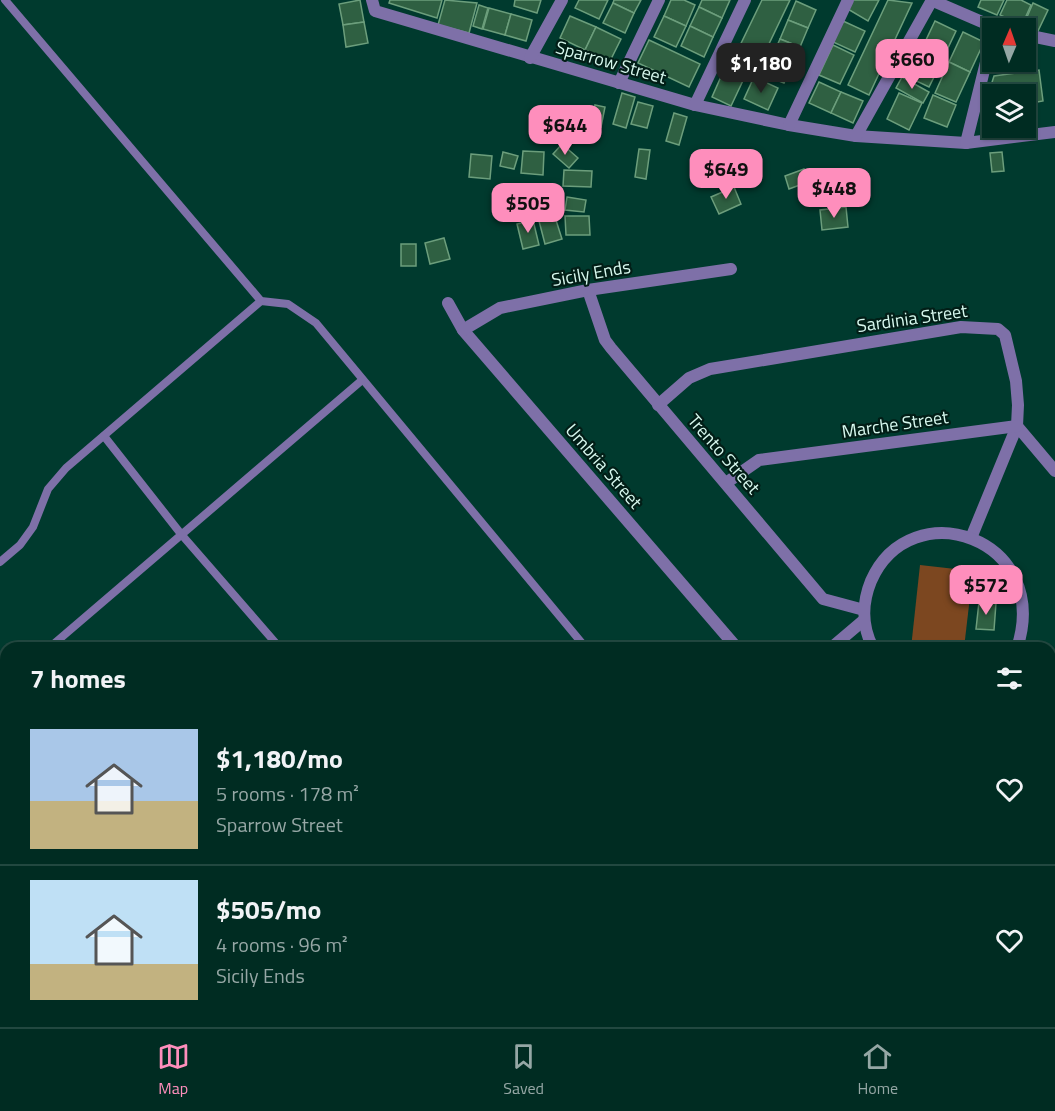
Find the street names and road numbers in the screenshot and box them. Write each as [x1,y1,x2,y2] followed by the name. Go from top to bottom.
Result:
[552,33,670,91] street label: Sparrow Street
[549,253,633,293] street label: Sicily Ends
[855,297,970,339] street label: Sardinia Street
[840,403,951,445] street label: Marche Street
[681,408,767,501] street label: Trento Street
[559,417,649,515] street label: Umbria Street

